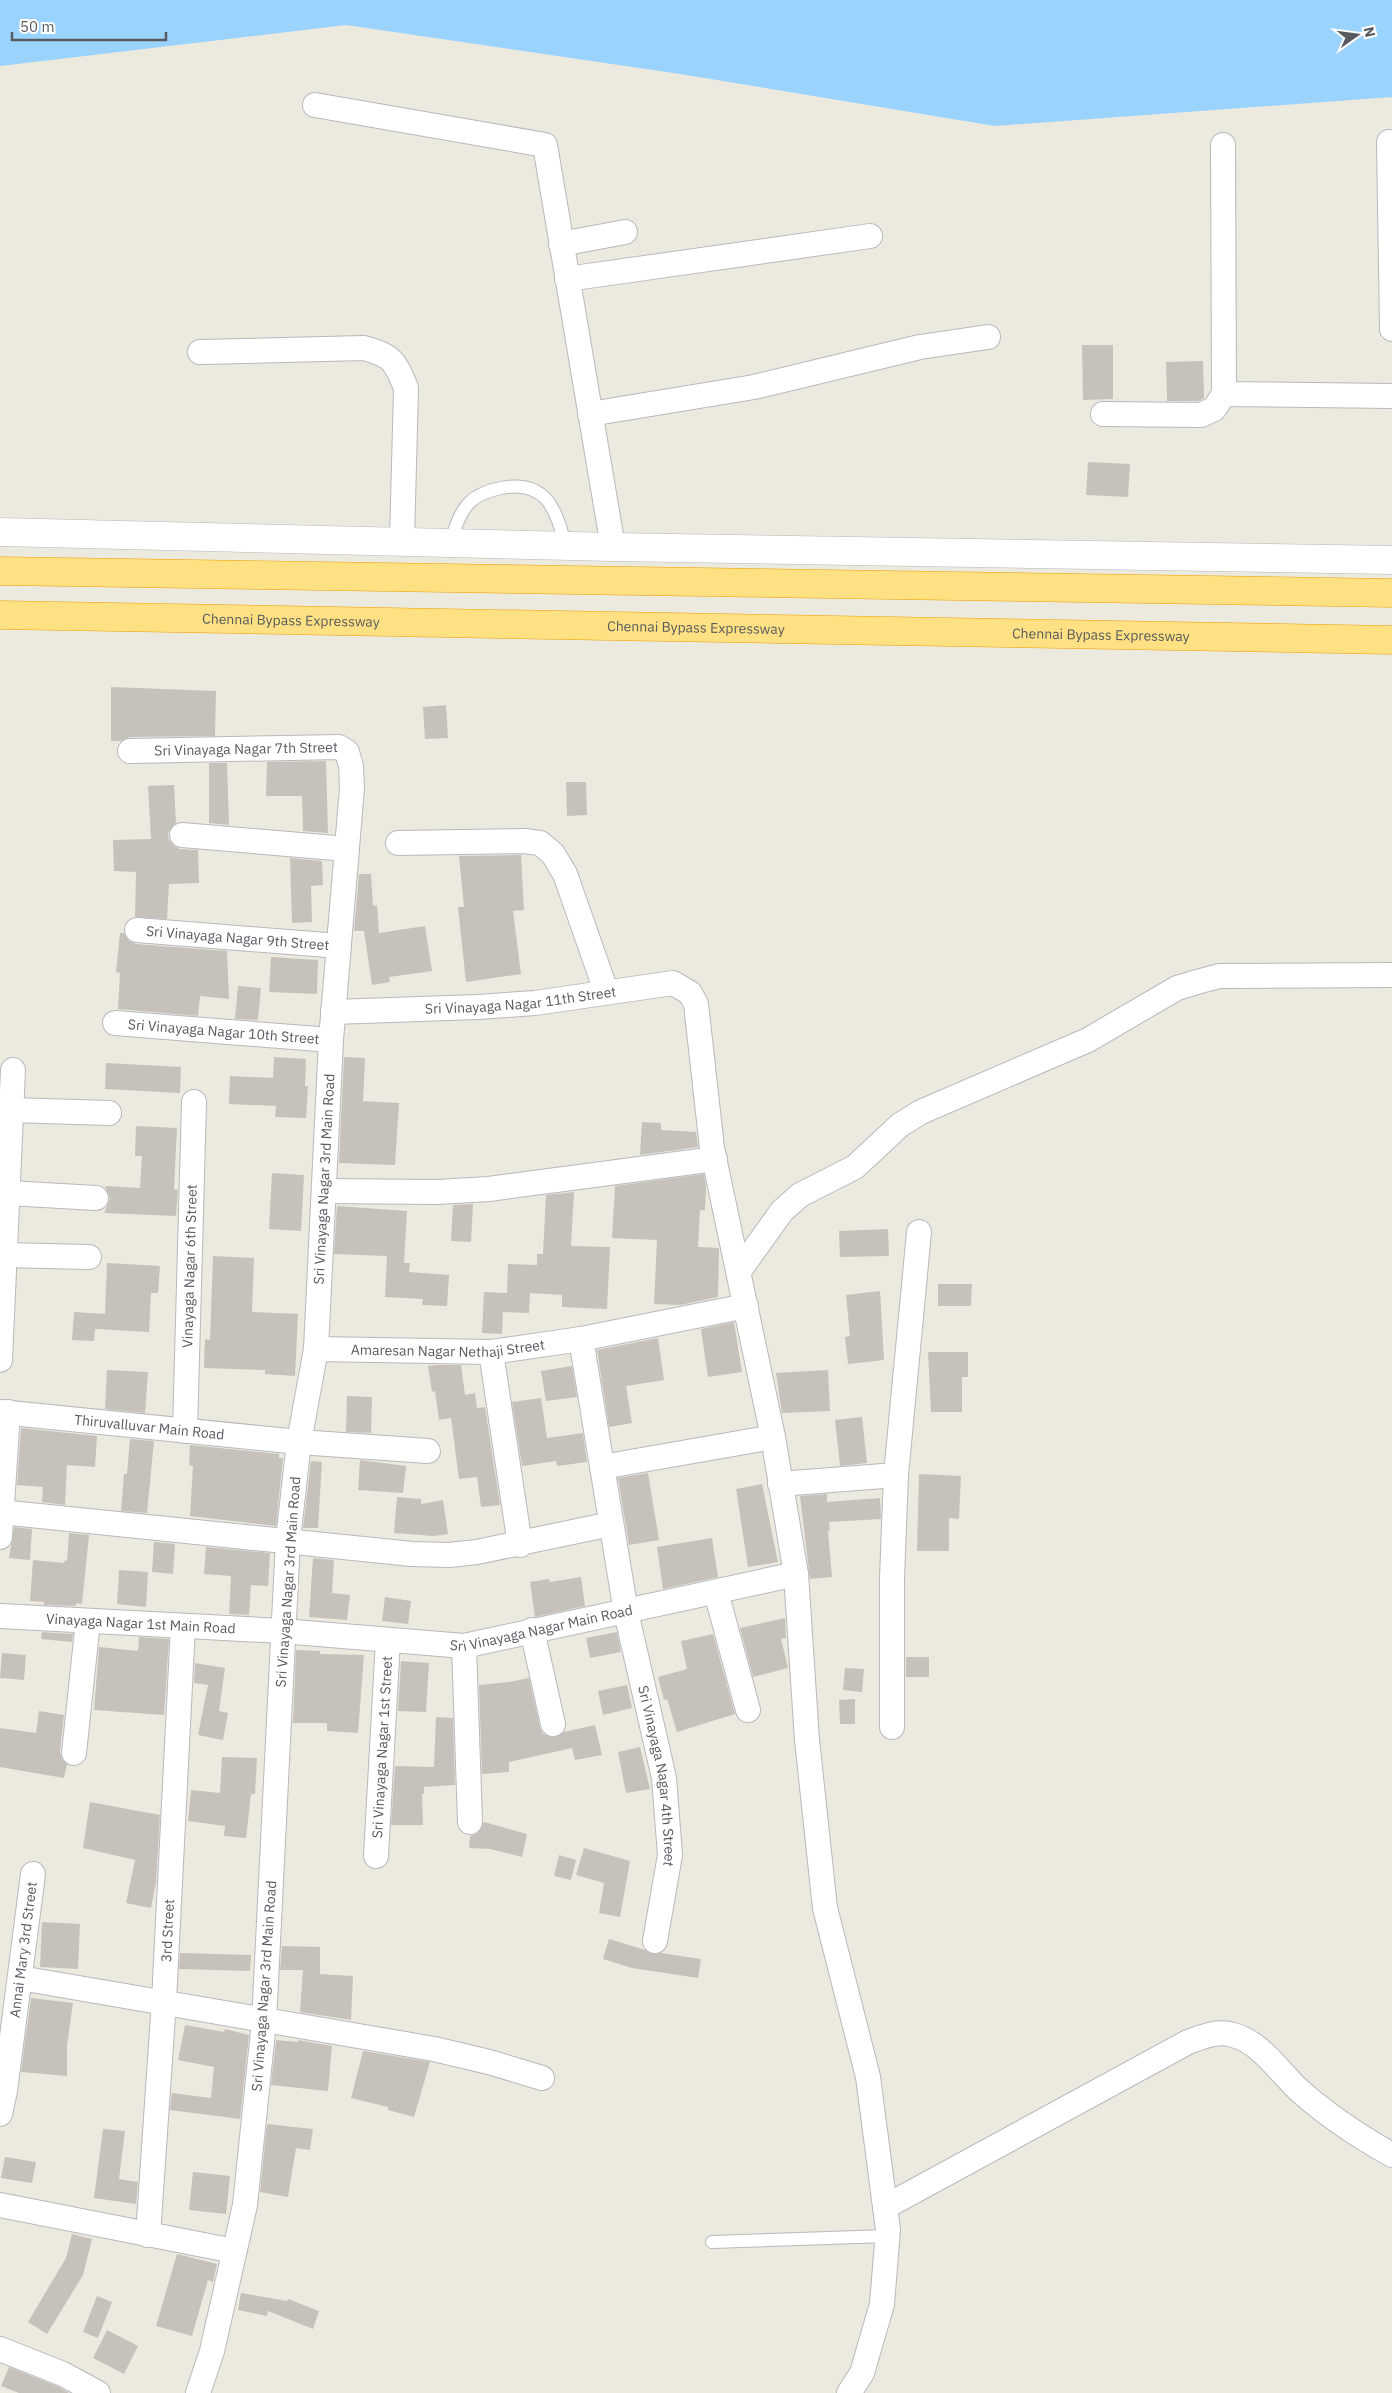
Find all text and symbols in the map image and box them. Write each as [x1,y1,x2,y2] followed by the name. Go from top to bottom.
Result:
[12,10,166,42] scale bar
[1332,10,1382,60] north arrow
[20,17,55,36] text: 50 m
[1360,25,1380,39] text: N
[202,610,380,631] street label: Chennai Bypass Expressway
[607,617,785,638] street label: Chennai Bypass Expressway
[1012,624,1190,645] street label: Chennai Bypass Expressway
[154,738,338,760] street label: Sri Vinayaga Nagar 7th Street
[145,922,330,954] street label: Sri Vinayaga Nagar 9th Street
[425,982,617,1018] street label: Sri Vinayaga Nagar 11th Street
[127,1015,320,1048] street label: Sri Vinayaga Nagar 10th Street
[309,1073,339,1285] street label: Sri Vinayaga Nagar 3rd Main Road
[178,1184,201,1348] street label: Vinayaga Nagar 6th Street
[351,1335,546,1361] street label: Amaresan Nagar Nethaji Street
[73,1410,225,1443] street label: Thiruvalluvar Main Road
[272,1476,304,1688] street label: Sri Vinayaga Nagar 3rd Main Road
[449,1601,634,1655] street label: Sri Vinayaga Nagar Main Road
[46,1609,236,1638] street label: Vinayaga Nagar 1st Main Road
[368,1656,396,1839] street label: Sri Vinayaga Nagar 1st Street
[634,1684,679,1868] street label: Sri Vinayaga Nagar 4th Street
[248,1880,280,2092] street label: Sri Vinayaga Nagar 3rd Main Road
[6,1881,41,2019] street label: Annai Mary 3rd Street
[157,1898,178,1963] street label: 3rd Street

